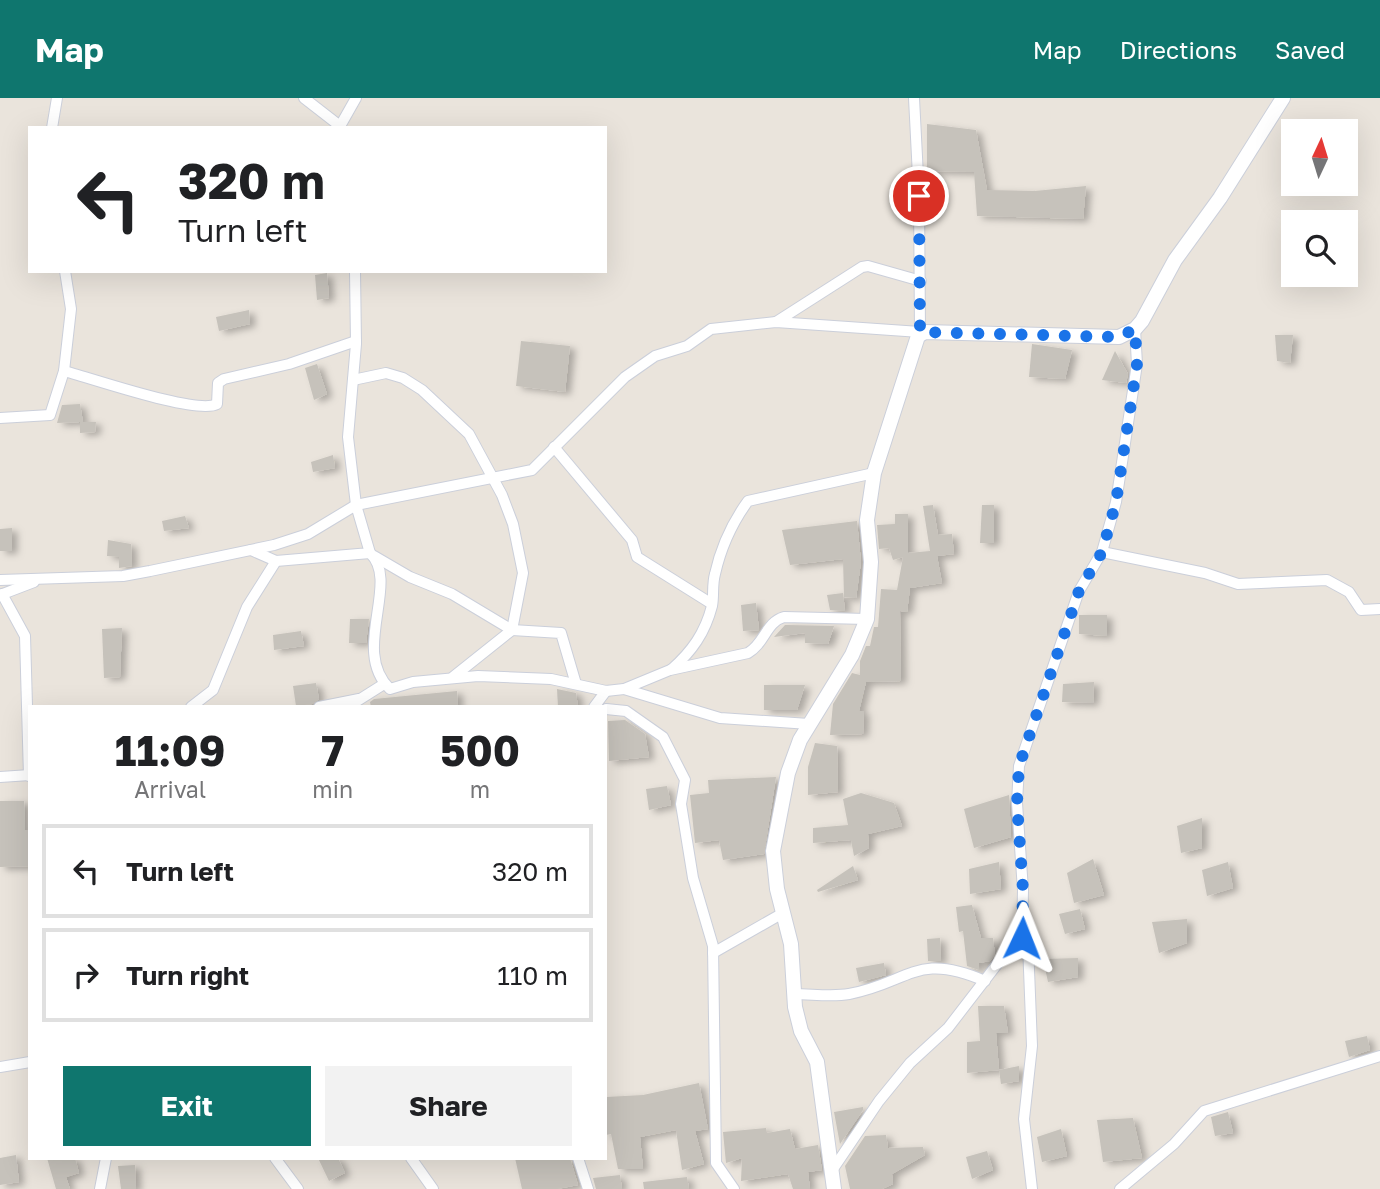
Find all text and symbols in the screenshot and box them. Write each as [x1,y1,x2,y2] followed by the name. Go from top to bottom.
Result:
[35,30,104,69] text: Map
[1033,35,1082,64] text: Map
[1120,35,1237,64] text: Directions
[1275,35,1345,64] text: Saved
[1281,119,1358,196] north arrow
[1281,119,1358,287] map controls
[178,151,325,210] text: 320 m
[63,154,154,245] icon: left
[889,166,949,226] pin
[900,177,938,215] icon: arrive
[1281,210,1358,287] button: search
[178,211,307,249] text: Turn left
[115,725,226,775] text: 11:09
[321,725,344,775] text: 7
[440,725,520,775] text: 500
[134,775,206,803] text: Arrival
[312,775,353,803] text: min
[470,775,490,803] text: m
[67,852,105,890] icon: left
[126,856,234,887] text: Turn left
[492,856,568,887] text: 320 m
[985,901,1059,975] position arrow
[67,956,105,994] icon: right
[126,960,249,991] text: Turn right
[497,960,568,991] text: 110 m
[63,1066,311,1146] button: Exit
[325,1066,572,1146] button: Share

